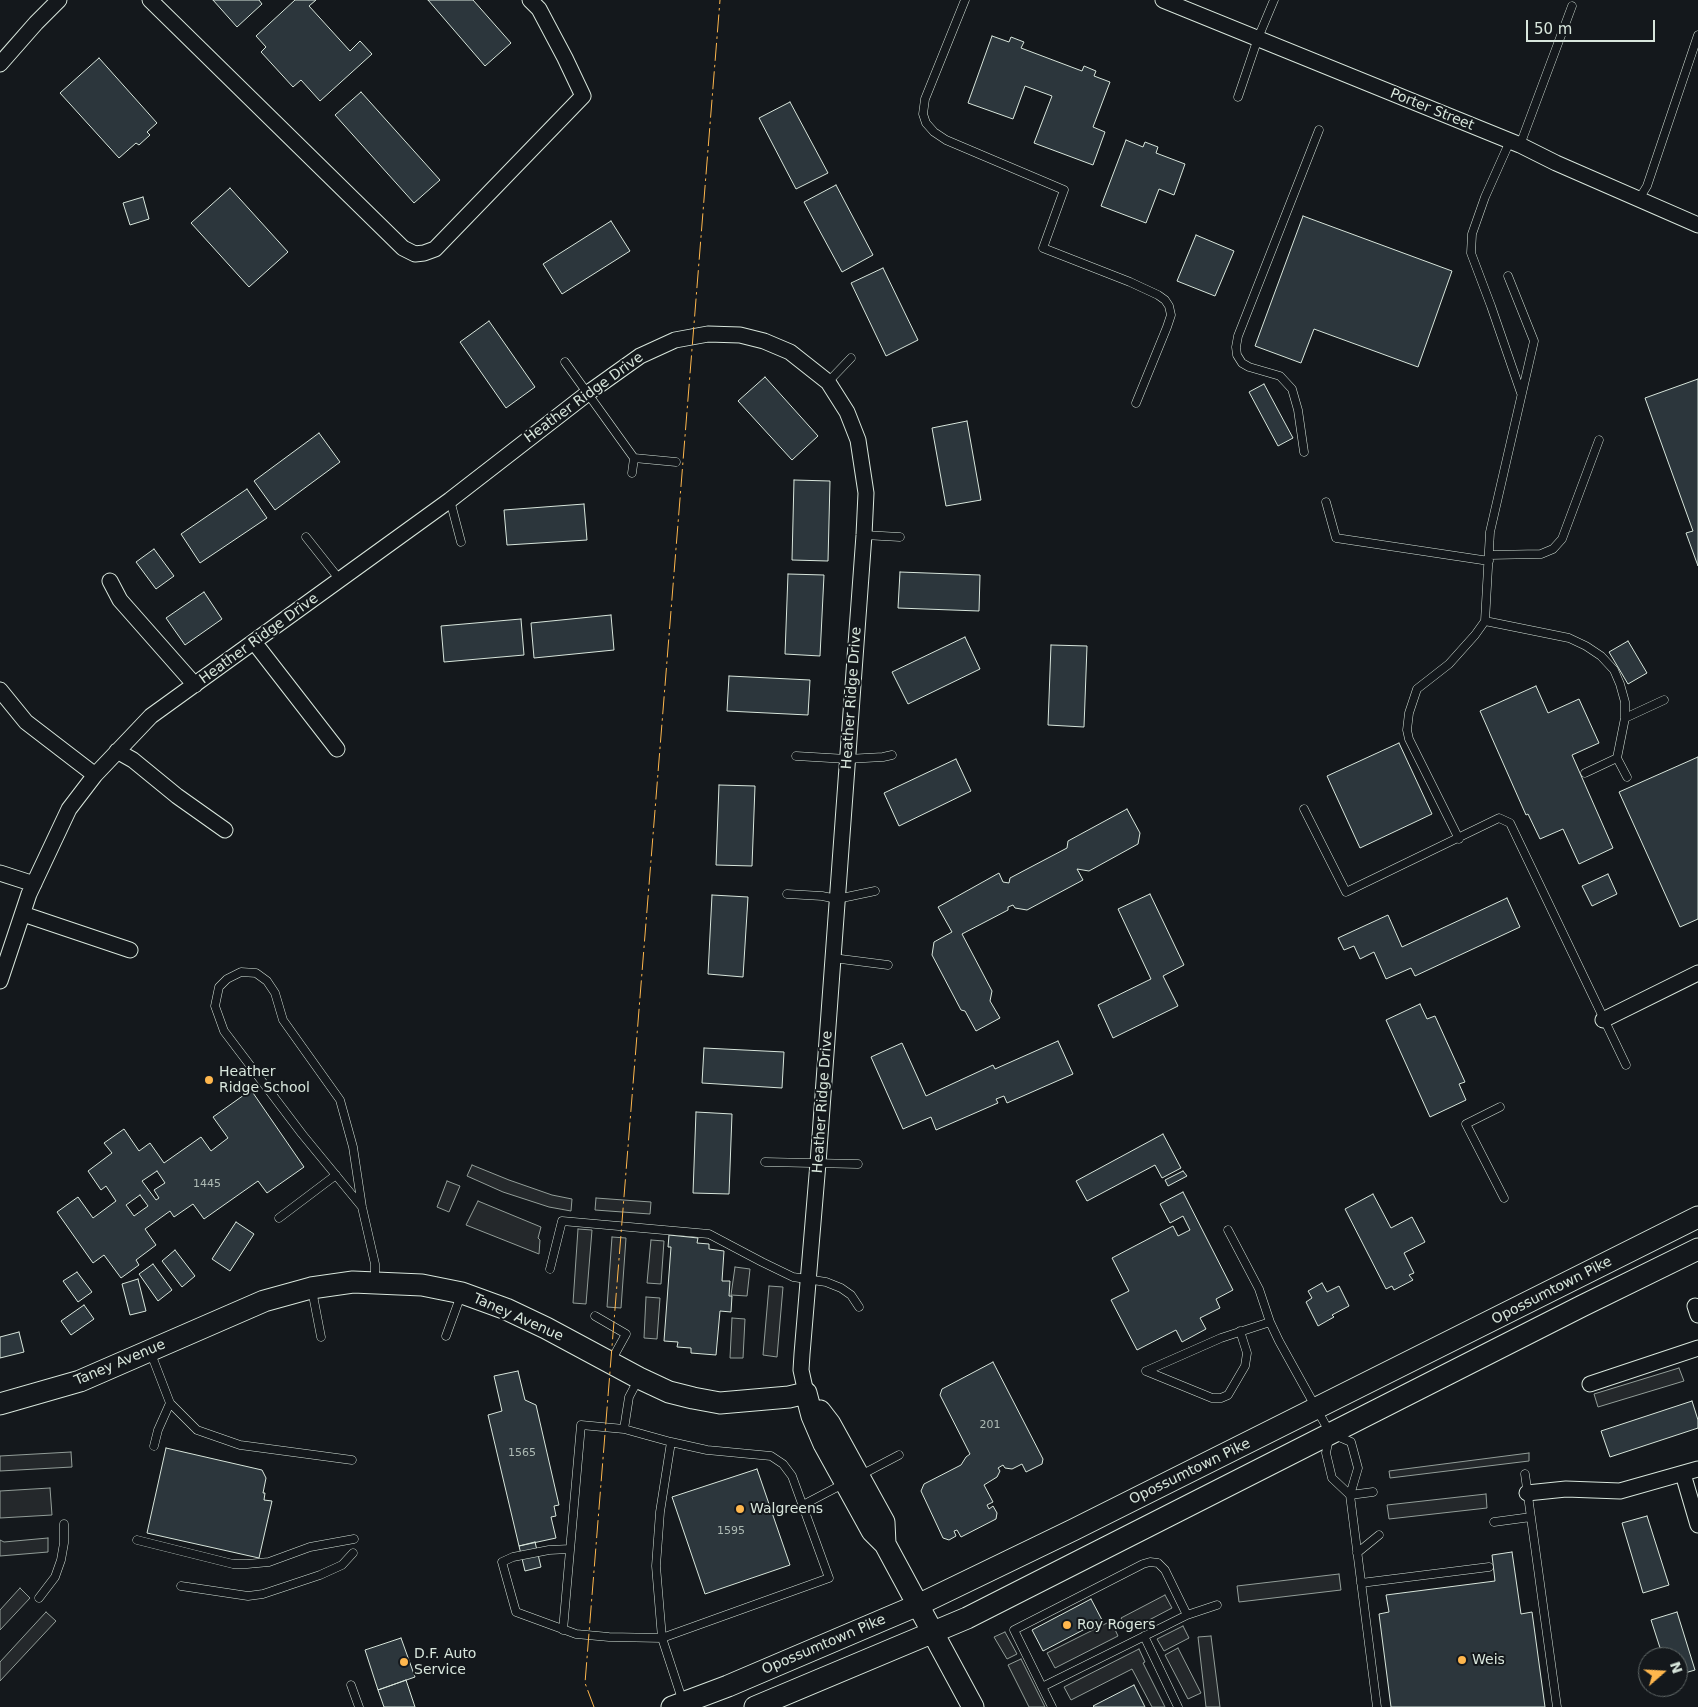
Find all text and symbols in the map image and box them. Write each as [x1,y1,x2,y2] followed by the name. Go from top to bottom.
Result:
[1528,10,1657,42] scale bar
[1534,20,1572,38] text: 50 m
[1388,86,1476,134] street label: Porter Street
[521,349,647,447] street label: Heather Ridge Drive
[196,590,322,688] street label: Heather Ridge Drive
[839,626,865,770] street label: Heather Ridge Drive
[810,1030,836,1174] street label: Heather Ridge Drive
[219,1064,310,1096] place label: Heather Ridge School
[203,1074,215,1086] marker: Heather Ridge School
[193,1177,221,1191] house number: 1445
[1489,1253,1615,1329] street label: Opossumtown Pike
[470,1291,566,1345] street label: Taney Avenue
[72,1336,168,1390] street label: Taney Avenue
[980,1418,1000,1432] house number: 201
[1127,1435,1253,1509] street label: Opossumtown Pike
[508,1446,536,1460] house number: 1565
[750,1501,823,1517] place label: Walgreens
[734,1503,746,1515] marker: Walgreens
[717,1524,745,1538] house number: 1595
[760,1611,888,1679] street label: Opossumtown Pike
[1077,1617,1156,1633] place label: Roy Rogers
[1061,1619,1073,1631] marker: Roy Rogers
[414,1646,476,1678] place label: D.F. Auto Service
[1638,1647,1688,1697] north arrow
[1472,1652,1505,1668] place label: Weis
[1456,1654,1468,1666] marker: Weis
[398,1656,410,1668] marker: D.F. Auto Service
[1667,1659,1686,1676] text: N

